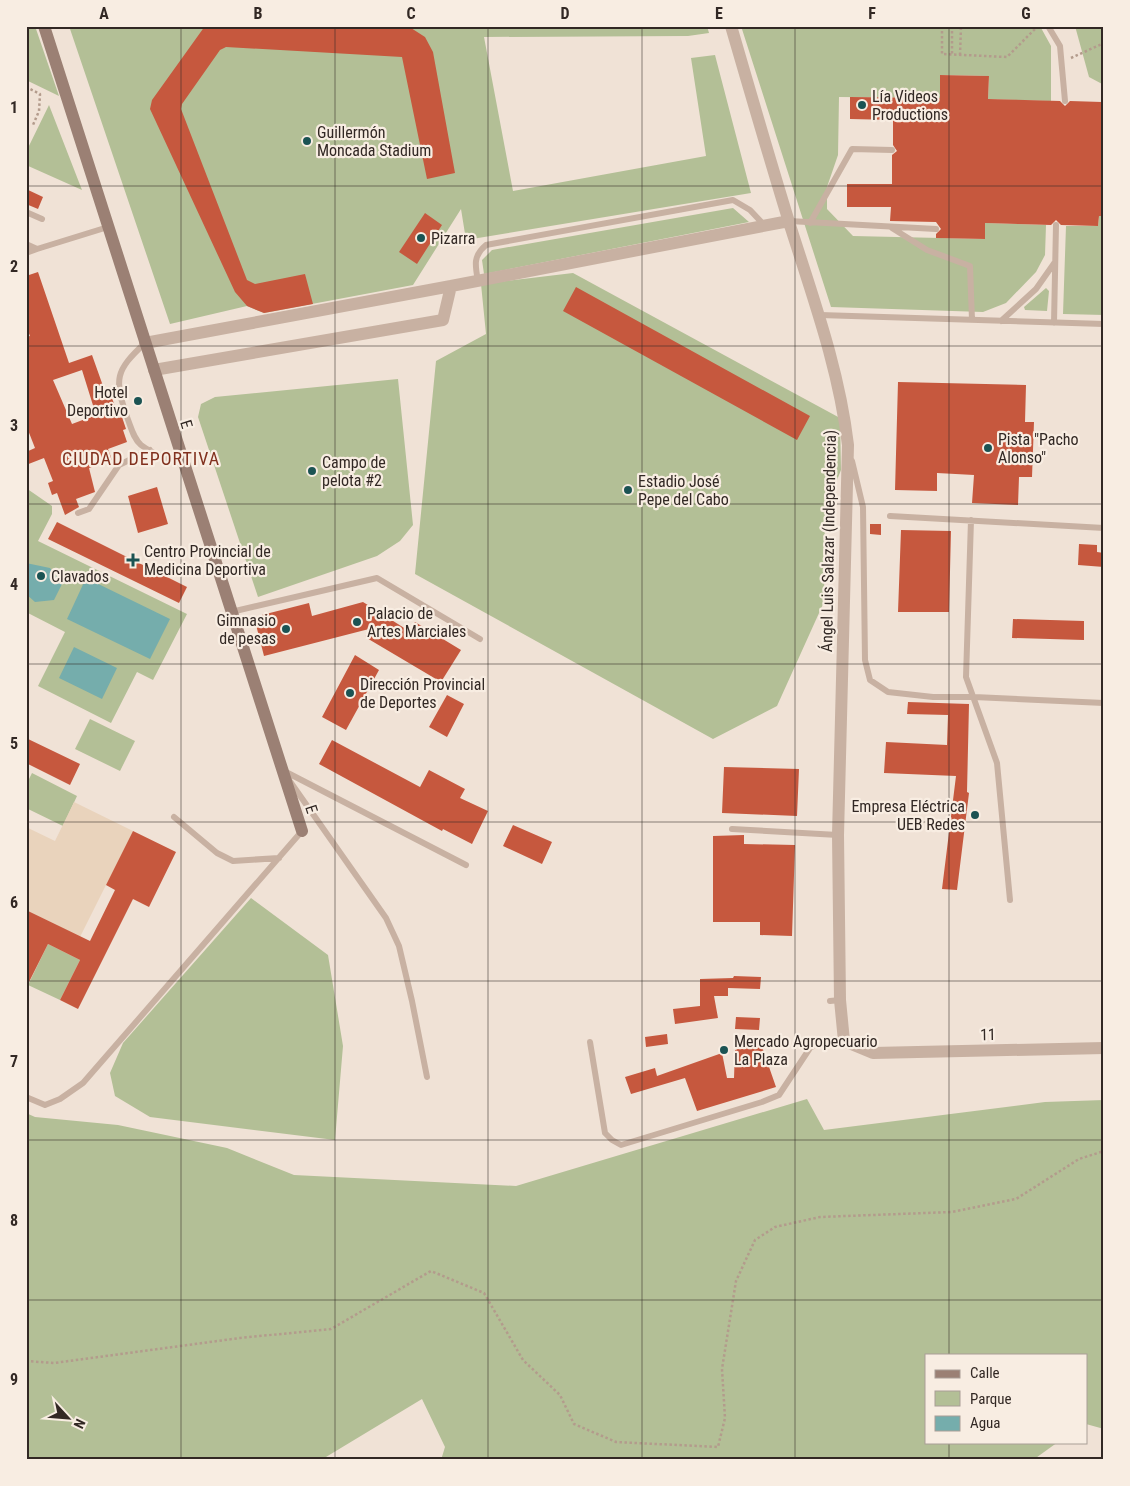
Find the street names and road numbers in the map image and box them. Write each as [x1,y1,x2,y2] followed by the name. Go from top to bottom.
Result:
[176,418,197,431] street label: E
[817,430,840,652] street label: Ángel Luis Salazar (Independencia)
[301,802,322,816] street label: E
[980,1025,996,1044] street label: 11

